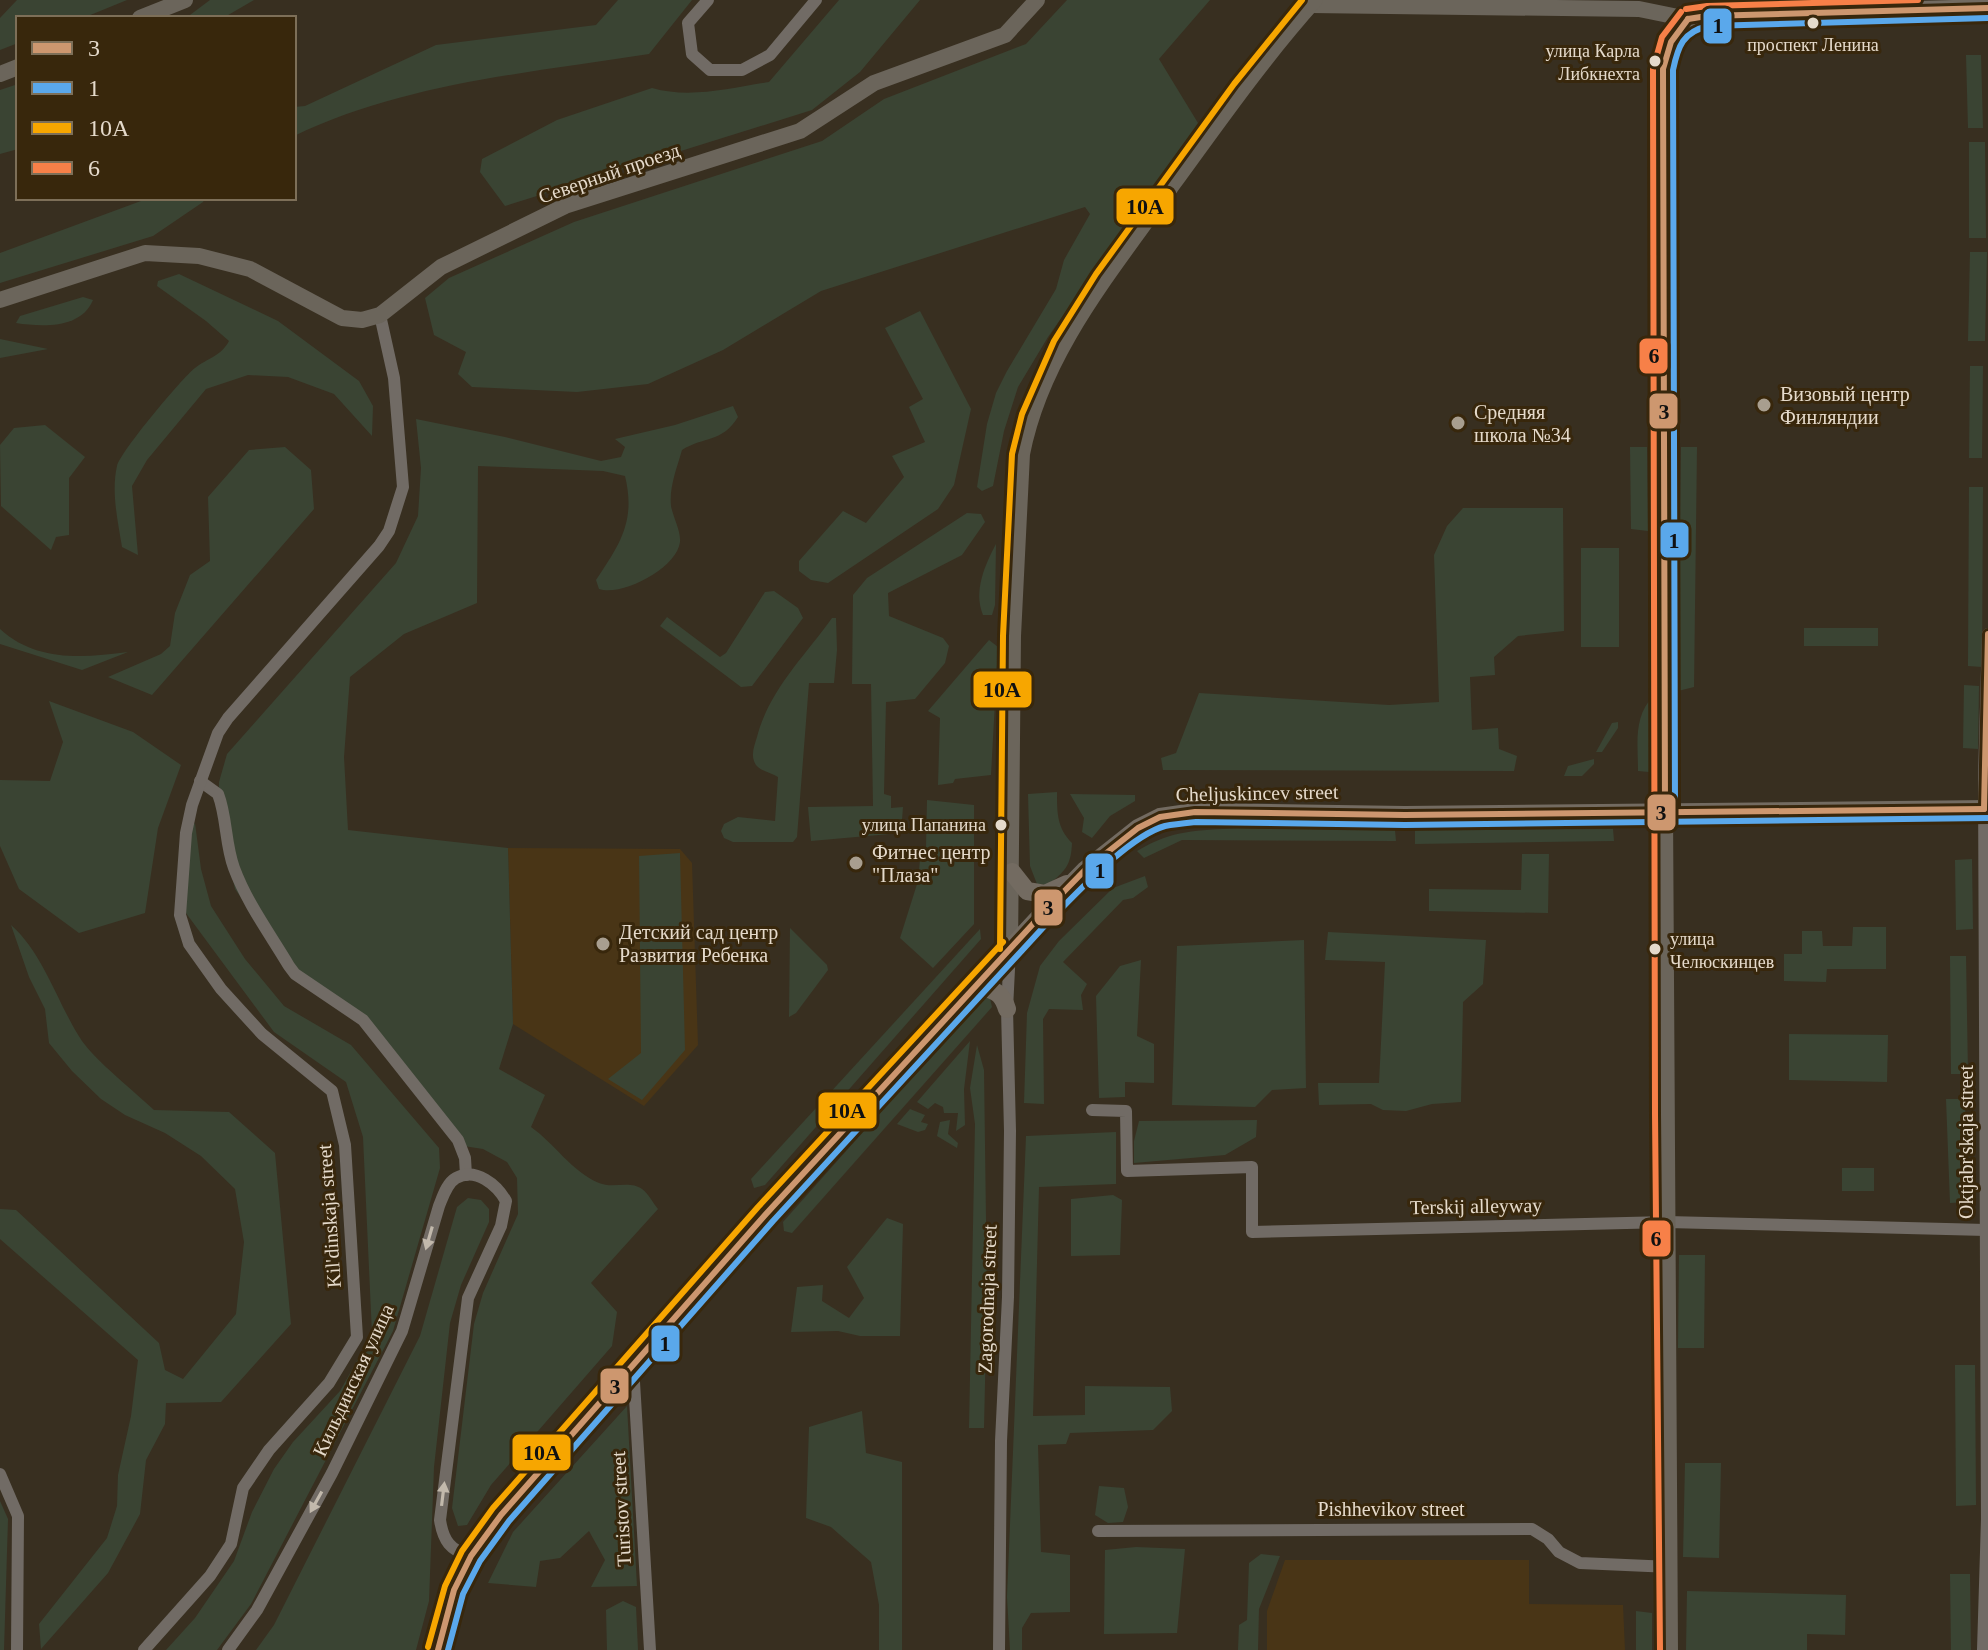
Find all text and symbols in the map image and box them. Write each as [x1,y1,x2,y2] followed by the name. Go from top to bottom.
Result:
[1702,7,1733,45] line badge: 1
[1713,13,1724,38] text: 1
[1805,15,1821,31] marker: проспект Ленина
[16,16,296,200] legend
[88,35,100,61] text: 3
[1747,35,1879,55] place label: проспект Ленина
[1546,41,1640,84] place label: улица Карла Либкнехта
[1647,53,1663,69] marker: улица Карла Либкнехта
[88,75,100,101] text: 1
[88,115,130,141] text: 10А
[535,138,683,208] street label: Северный проезд
[88,155,100,181] text: 6
[1115,187,1175,226] line badge: 10А
[1126,194,1164,219] text: 10А
[1638,337,1669,375] line badge: 6
[1649,343,1660,368] text: 6
[1780,383,1910,429] place label: Визовый центр Финляндии
[1648,392,1679,430] line badge: 3
[1755,396,1773,414] marker: Визовый центр Финляндии
[1659,399,1670,424] text: 3
[1474,401,1571,446] place label: Средняя школа №34
[1449,414,1467,432] marker: Средняя школа №34
[1659,521,1690,559] line badge: 1
[1669,528,1680,553] text: 1
[972,670,1033,709] line badge: 10А
[983,677,1021,702] text: 10А
[1175,781,1339,806] street label: Cheljuskincev street
[1646,793,1677,832] line badge: 3
[1656,800,1667,825] text: 3
[862,815,986,835] place label: улица Папанина
[993,817,1009,833] marker: улица Папанина
[872,841,990,886] place label: Фитнес центр "Плаза"
[1084,852,1115,890] line badge: 1
[847,854,865,872] marker: Фитнес центр "Плаза"
[1095,858,1106,883] text: 1
[1033,888,1064,927] line badge: 3
[1043,895,1054,920] text: 3
[619,921,778,966] place label: Детский сад центр Развития Ребенка
[1670,929,1774,972] place label: улица Челюскинцев
[594,935,612,953] marker: Детский сад центр Развития Ребенка
[1647,941,1663,957] marker: улица Челюскинцев
[1955,1065,1978,1219] street label: Oktjabr'skaja street
[817,1091,878,1130] line badge: 10А
[828,1098,866,1123] text: 10А
[313,1143,346,1289] street label: Kil'dinskaja street
[1410,1194,1542,1219] street label: Terskij alleyway
[1641,1219,1672,1258] line badge: 6
[973,1224,1002,1374] street label: Zagorodnaja street
[1651,1226,1662,1251] text: 6
[422,1227,435,1251] one-way arrow
[308,1300,399,1460] street label: Кильдинская улица
[650,1324,681,1363] line badge: 1
[660,1331,671,1356] text: 1
[599,1367,630,1405] line badge: 3
[610,1374,621,1399] text: 3
[511,1433,572,1472] line badge: 10А
[523,1440,561,1465] text: 10А
[607,1450,635,1567] street label: Turistov street
[437,1481,450,1506] one-way arrow
[309,1491,323,1513] one-way arrow
[1317,1498,1465,1520] street label: Pishhevikov street

